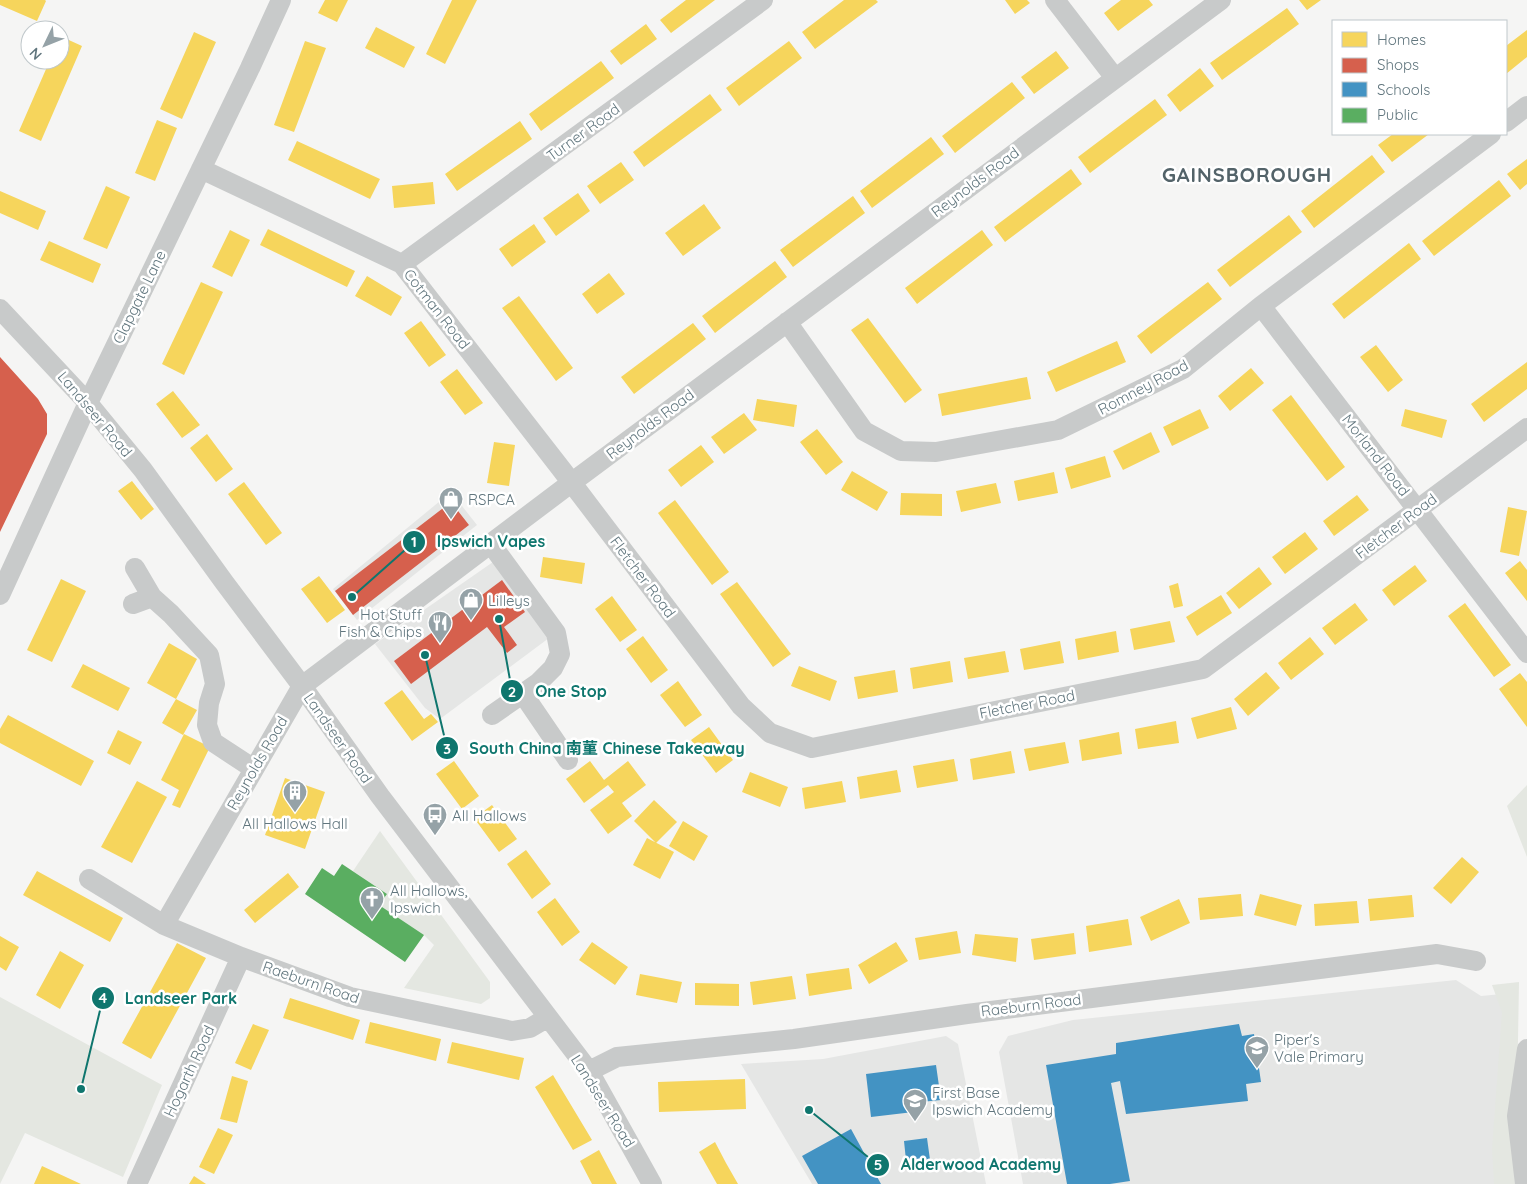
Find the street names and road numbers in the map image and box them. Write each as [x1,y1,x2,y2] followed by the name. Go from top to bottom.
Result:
[543,99,623,165] street label: Turner Road
[927,143,1023,221] street label: Reynolds Road
[108,247,170,347] street label: Clapgate Lane
[400,265,474,353] street label: Cotman Road
[1095,355,1191,419] street label: Romney Road
[54,367,136,461] street label: Landseer Road
[602,385,698,463] street label: Reynolds Road
[1338,410,1414,500] street label: Morland Road
[1351,489,1441,563] street label: Fletcher Road
[606,532,680,622] street label: Fletcher Road
[978,685,1076,723] street label: Fletcher Road
[300,689,376,787] street label: Landseer Road
[222,713,292,813] street label: Reynolds Road
[260,957,362,1007] street label: Raeburn Road
[980,989,1082,1021] street label: Raeburn Road
[159,1022,219,1120] street label: Hogarth Road
[567,1051,639,1151] street label: Landseer Road

